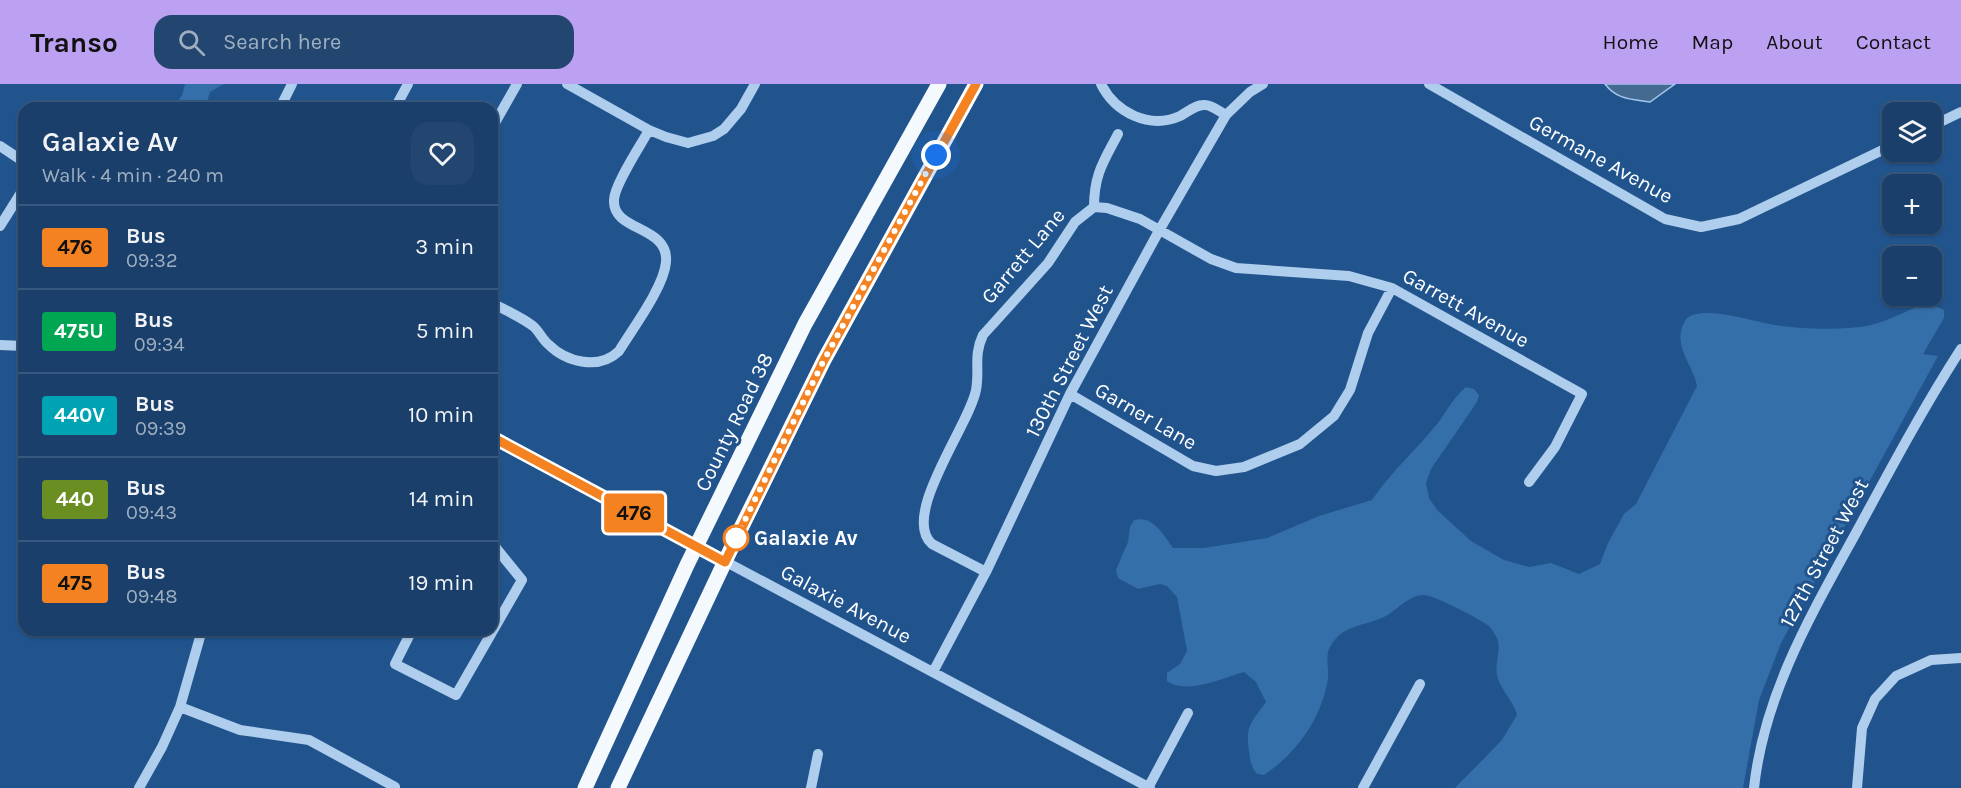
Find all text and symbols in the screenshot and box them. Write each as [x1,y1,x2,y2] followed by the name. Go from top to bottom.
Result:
[154,15,574,69] search box
[30,26,118,59] text: Transo
[175,26,208,59] icon: search
[223,29,341,55] text: Search here
[1603,30,1659,54] text: Home
[1692,30,1733,54] text: Map
[1766,30,1823,54] text: About
[1856,30,1931,54] text: Contact
[1882,102,1942,306] map controls
[1882,102,1942,162] button: layers
[1525,110,1677,208] street label: Germane Avenue
[411,122,474,185] button: heart
[42,125,178,158] text: Galaxie Av
[921,140,951,170] your location
[42,164,224,187] text: Walk · 4 min · 240 m
[1882,174,1942,234] button: +
[976,204,1070,308] street label: Garrett Lane
[126,223,166,249] text: Bus
[415,234,474,260] text: 3 min
[57,235,93,259] text: 476
[1882,246,1942,306] button: −
[126,249,177,272] text: 09:32
[1399,263,1533,353] street label: Garrett Avenue
[1020,281,1118,441] street label: 130th Street West
[134,307,173,333] text: Bus
[416,318,474,344] text: 5 min
[54,319,104,343] text: 475U
[134,333,185,356] text: 09:34
[690,349,778,495] street label: County Road 38
[1091,377,1201,455] street label: Garner Lane
[135,391,175,417] text: Bus
[408,402,474,428] text: 10 min
[54,403,105,427] text: 440V
[135,417,186,440] text: 09:39
[1775,474,1873,631] street label: 127th Street West
[126,475,166,501] text: Bus
[409,486,474,512] text: 14 min
[56,487,94,511] text: 440
[600,494,668,532] line badge: 476
[126,501,177,524] text: 09:43
[616,501,652,525] text: 476
[723,525,749,551] marker: Galaxie Av
[754,526,858,550] place label: Galaxie Av
[126,559,166,585] text: Bus
[777,560,915,648] street label: Galaxie Avenue
[408,570,474,596] text: 19 min
[57,571,93,595] text: 475
[126,585,178,608] text: 09:48

